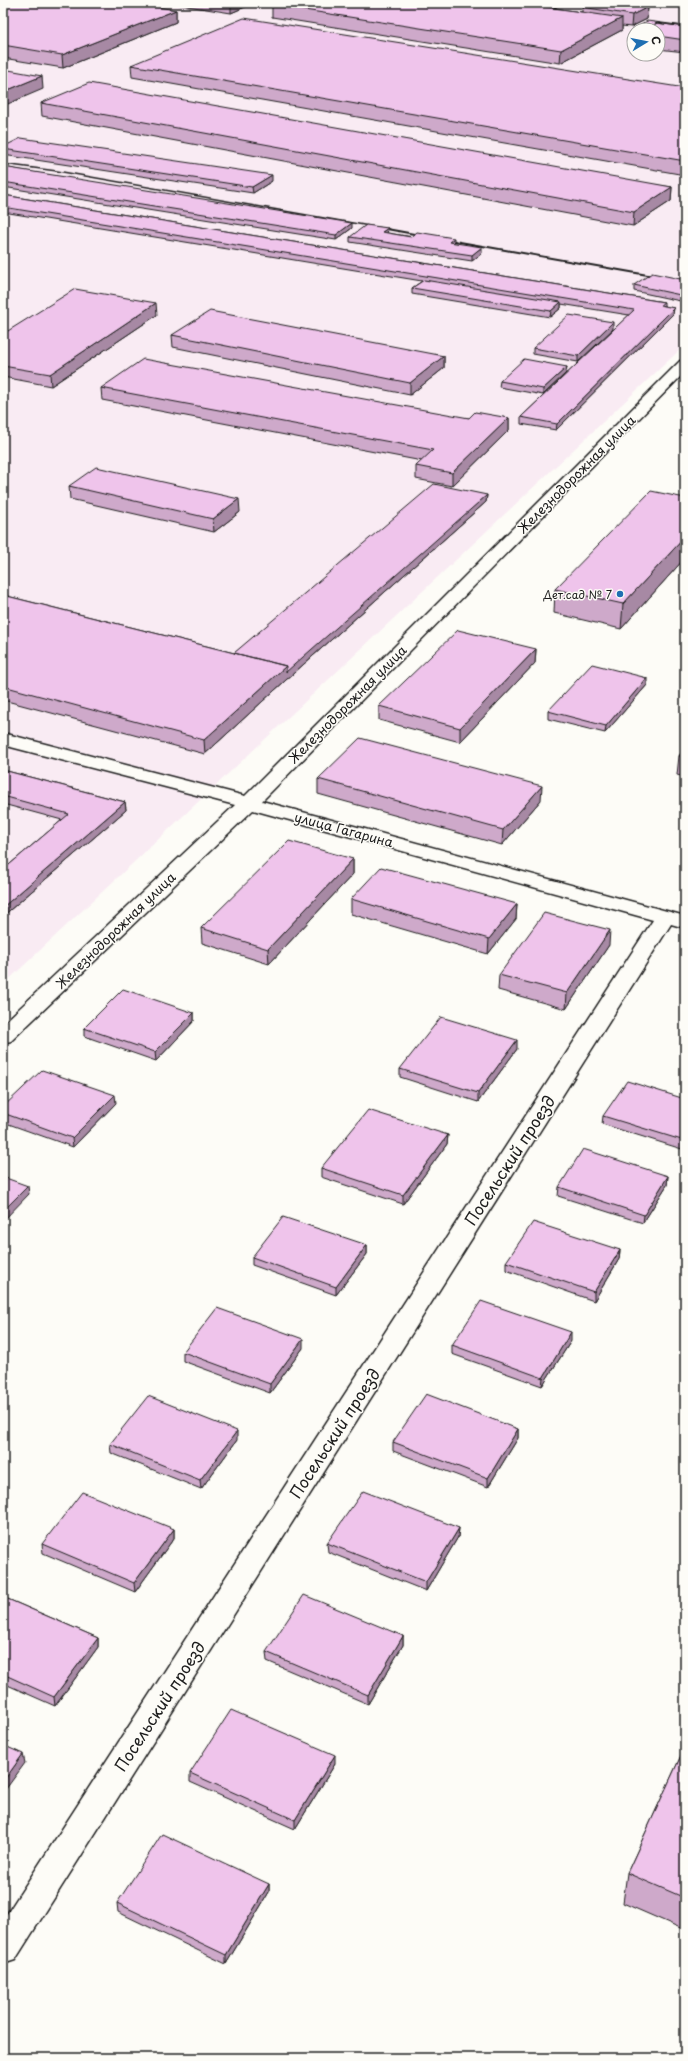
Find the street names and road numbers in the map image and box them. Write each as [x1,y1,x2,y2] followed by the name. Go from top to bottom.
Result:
[513,410,640,537] street label: Железнодорожная улица
[284,640,411,767] street label: Железнодорожная улица
[293,807,396,852] street label: улица Гагарина
[51,867,180,993] street label: Железнодорожная улица
[458,1090,560,1230] street label: Посельский проезд
[283,1363,385,1503] street label: Посельский проезд
[108,1636,210,1776] street label: Посельский проезд

